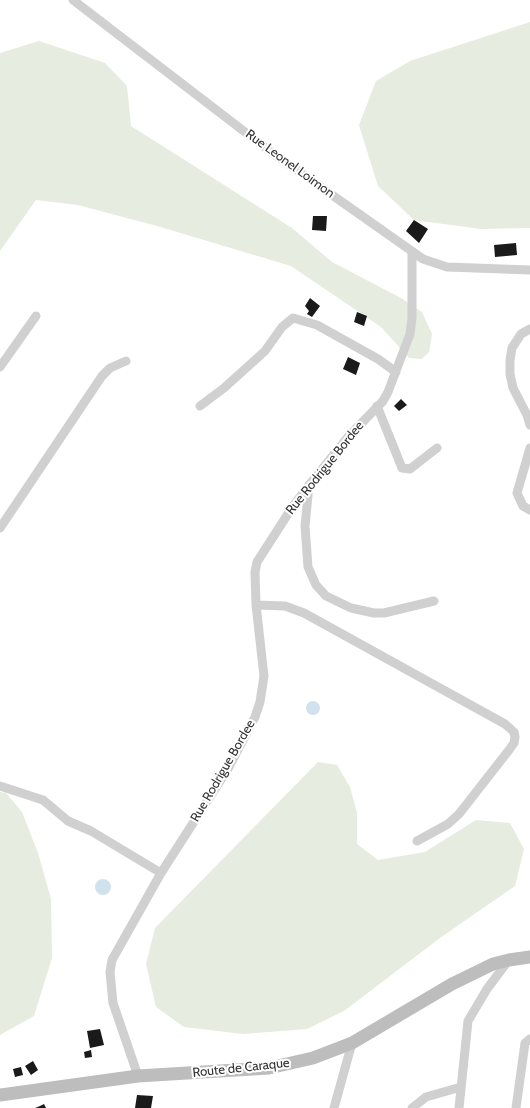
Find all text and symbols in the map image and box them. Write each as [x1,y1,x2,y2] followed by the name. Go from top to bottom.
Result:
[242,126,338,202] street label: Rue Leonel Loimon
[283,418,367,518] street label: Rue Rodrigue Bordee
[187,717,259,825] street label: Rue Rodrigue Bordee
[192,1055,290,1081] street label: Route de Caraque

